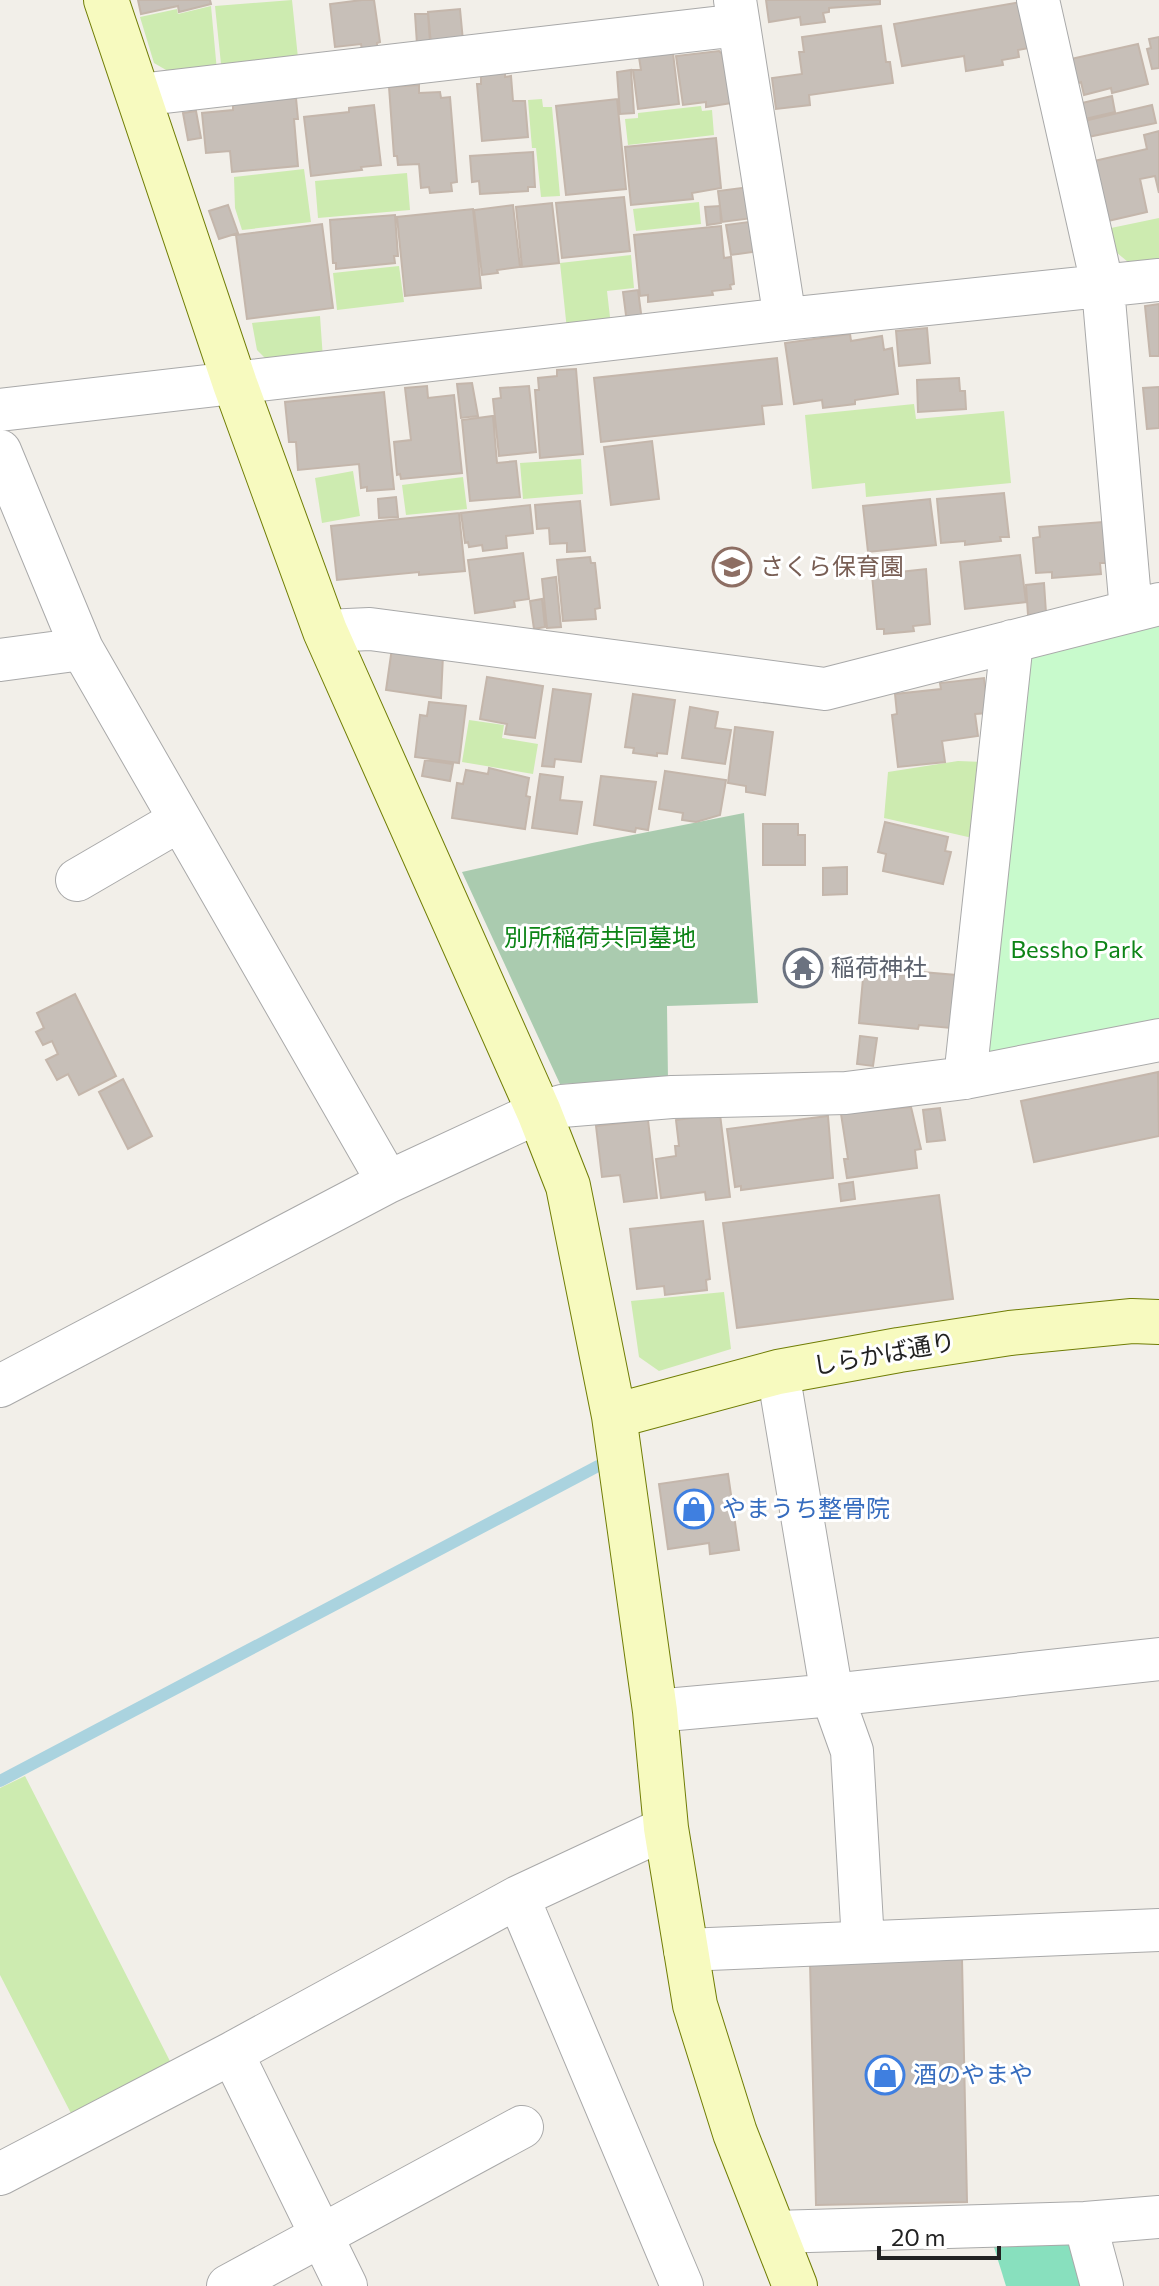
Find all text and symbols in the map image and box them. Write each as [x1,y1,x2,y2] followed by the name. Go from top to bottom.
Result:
[711,546,753,588] school or university icon: さくら保育園
[760,551,904,580] place label: さくら保育園
[504,922,696,951] park label: 別所稲荷共同墓地
[1011,934,1143,963] park label: Bessho Park
[782,947,824,989] temple icon: 稲荷神社
[831,952,927,981] place label: 稲荷神社
[810,1326,957,1379] street label: しらかば通り
[673,1488,715,1530] shop icon: やまうち整骨院
[722,1493,890,1522] place label: やまうち整骨院
[864,2054,906,2096] shop icon: 酒のやまや
[913,2059,1033,2088] place label: 酒のやまや
[879,2210,999,2260] scale bar
[891,2222,945,2251] text: 20 m

